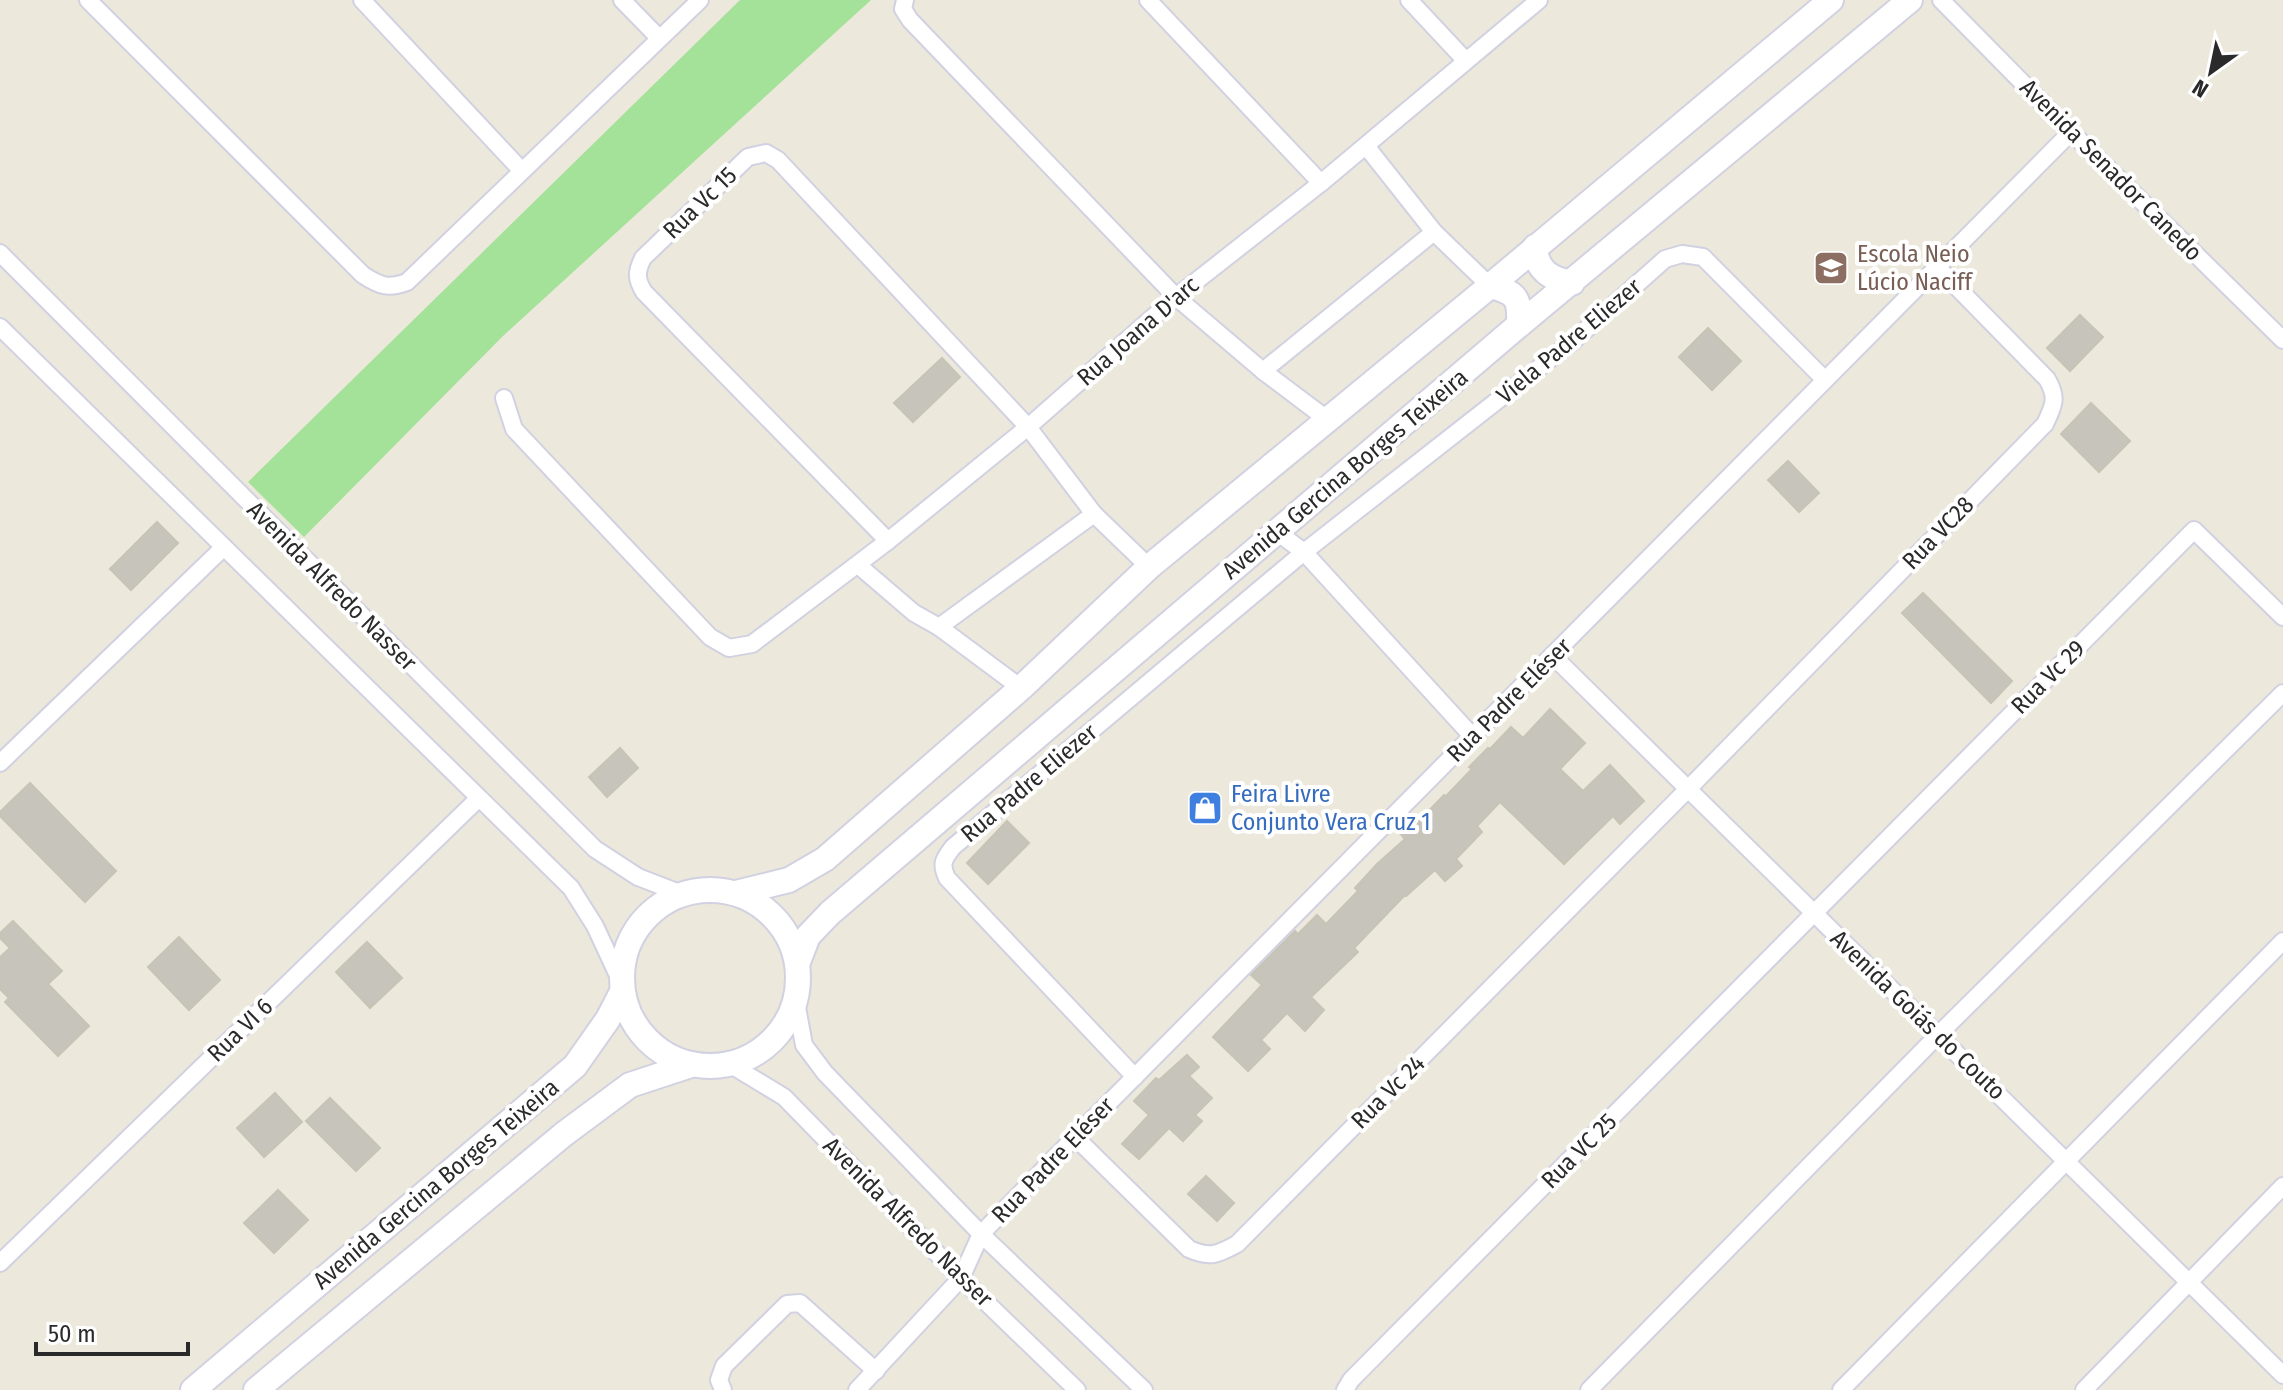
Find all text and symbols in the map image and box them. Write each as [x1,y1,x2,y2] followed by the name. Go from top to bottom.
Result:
[2171,32,2251,112] north arrow
[2014,73,2208,267] street label: Avenida Senador Canedo
[2187,73,2213,103] text: N
[658,161,742,245] street label: Rua Vc 15
[1857,240,1973,296] place label: Escola Neio Lúcio Naciff
[1812,249,1850,287] school or university icon: Escola Neio Lúcio Naciff
[1071,271,1205,391] street label: Rua Joana D'arc
[1491,272,1647,409] street label: Viela Padre Eliezer
[1217,363,1473,585] street label: Avenida Gercina Borges Teixeira
[1897,491,1979,575] street label: Rua VC28
[242,496,423,677] street label: Avenida Alfredo Nasser
[1441,632,1577,768] street label: Rua Padre Eléser
[2005,634,2091,720] street label: Rua Vc 29
[955,718,1103,848] street label: Rua Padre Eliezer
[1231,780,1431,836] place label: Feira Livre Conjunto Vera Cruz 1
[1186,789,1224,827] shop icon: Feira Livre Conjunto Vera Cruz 1
[1825,924,2011,1106] street label: Avenida Goiás do Couto
[202,992,278,1068] street label: Rua VI 6
[1345,1049,1431,1135] street label: Rua Vc 24
[308,1073,564,1295] street label: Avenida Gercina Borges Teixeira
[986,1091,1120,1229] street label: Rua Padre Eléser
[1536,1108,1622,1194] street label: Rua VC 25
[818,1132,999,1313] street label: Avenida Alfredo Nasser
[36,1306,188,1356] scale bar
[48,1320,96,1348] text: 50 m

